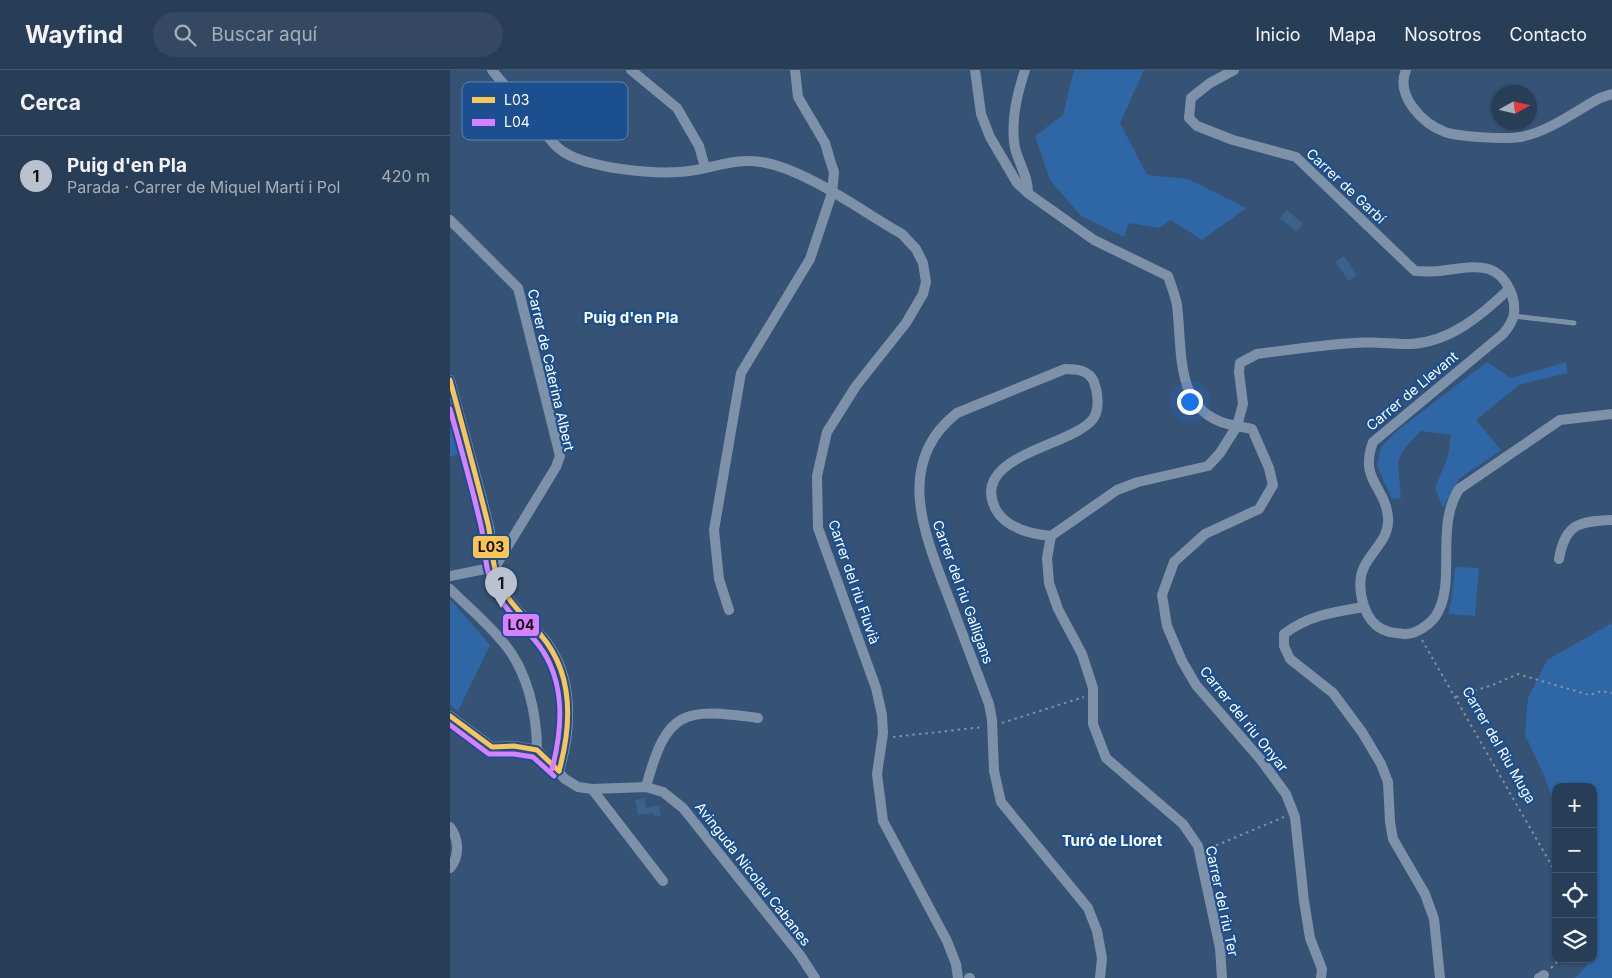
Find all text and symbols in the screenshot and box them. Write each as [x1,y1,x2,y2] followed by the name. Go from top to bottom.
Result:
[153,12,503,57] search box
[25,20,123,49] text: Wayfind
[171,21,199,49] icon: search
[211,23,317,46] text: Buscar aquí
[1255,24,1301,45] text: Inicio
[1329,24,1376,45] text: Mapa
[1404,24,1482,45] text: Nosotros
[1510,24,1587,45] text: Contacto
[462,82,628,140] legend
[1492,85,1537,130] north arrow
[20,90,81,115] text: Cerca
[504,91,529,108] text: L03
[504,113,530,130] text: L04
[1303,144,1390,227] street label: Carrer de Garbí
[67,154,187,177] text: Puig d'en Pla
[33,166,39,186] text: 1
[381,166,430,186] text: 420 m
[67,177,340,197] text: Parada · Carrer de Miquel Martí i Pol
[525,287,579,453] street label: Carrer de Caterina Albert
[584,308,678,327] district label: Puig d'en Pla
[1362,347,1461,434] street label: Carrer de Llevant
[1177,389,1203,415] your location
[825,518,884,646] street label: Carrer del riu Fluvià
[930,518,997,666] street label: Carrer del riu Galligans
[472,535,510,559] line badge: L03
[478,538,504,555] text: L03
[485,567,517,608] pin: 1
[502,613,540,637] line badge: L04
[508,616,534,633] text: L04
[1197,662,1292,775] street label: Carrer del riu Onyar
[1459,683,1540,806] street label: Carrer del Riu Muga
[1552,783,1597,963] map controls
[1552,783,1597,828] button: +
[692,798,815,949] street label: Avinguda Nicolau Cabanes
[1552,828,1597,873] button: −
[1062,831,1163,850] district label: Turó de Lloret
[1202,844,1243,958] street label: Carrer del riu Ter
[1552,873,1597,918] button: locate
[1552,918,1597,963] button: layers

